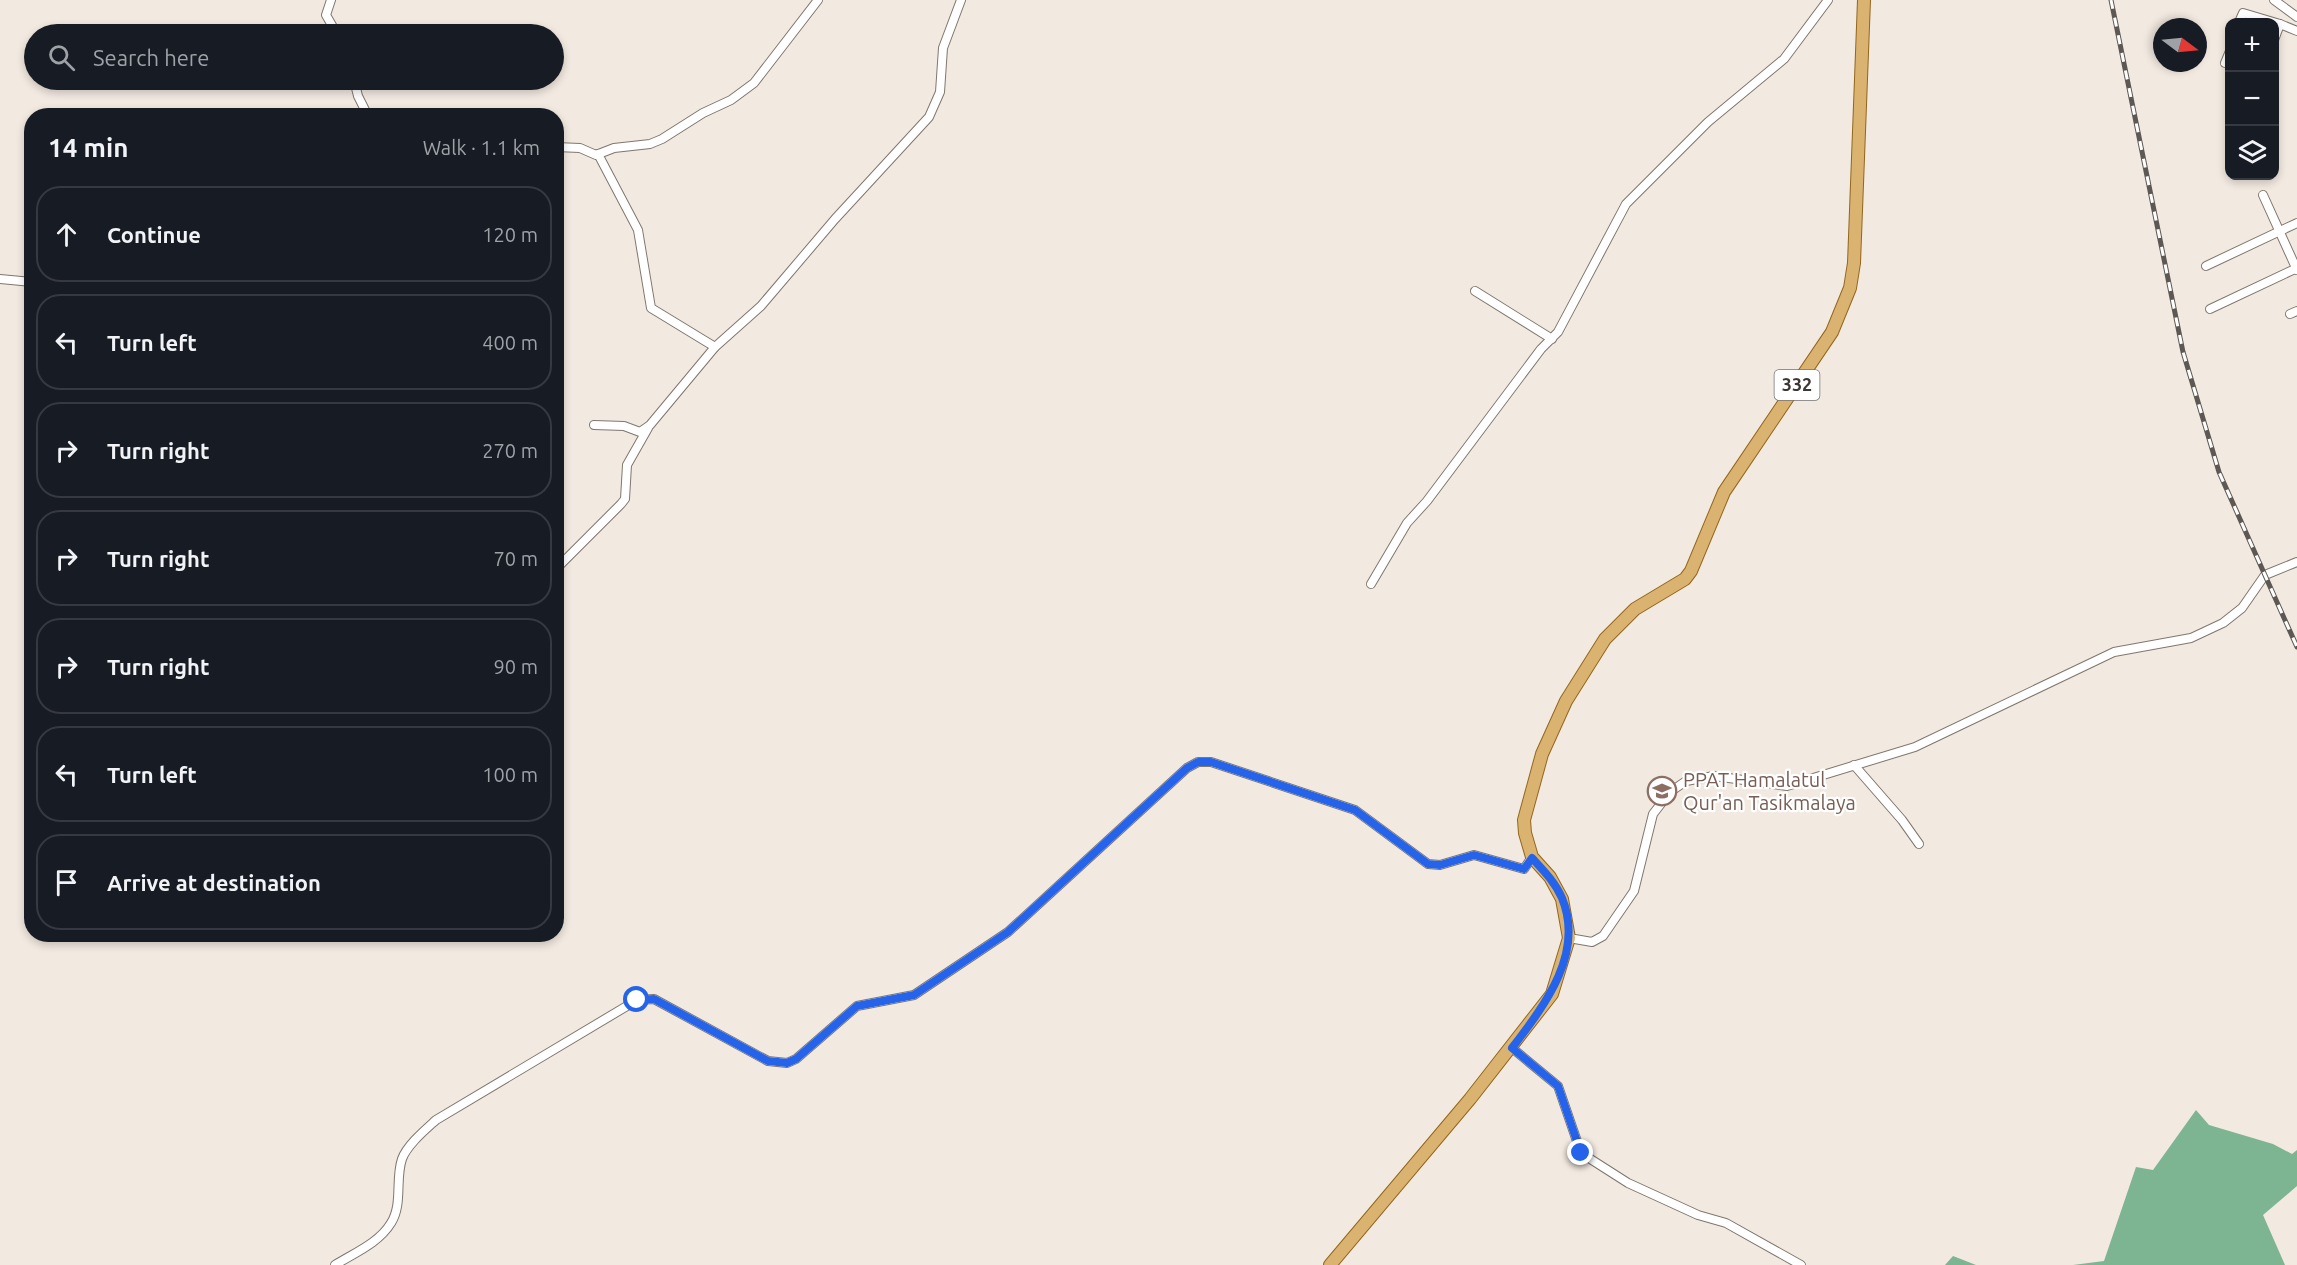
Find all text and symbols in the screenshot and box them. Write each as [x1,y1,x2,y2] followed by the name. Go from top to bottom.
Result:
[2153,18,2207,72] north arrow
[2225,18,2279,180] map controls
[2225,18,2279,72] button: +
[24,24,564,90] search box
[45,41,78,74] icon: search
[93,45,209,70] text: Search here
[2225,72,2279,126] button: −
[2225,126,2279,180] button: layers
[48,133,128,162] text: 14 min
[423,136,540,159] text: Walk · 1.1 km
[50,218,83,251] icon: ahead
[107,222,201,247] text: Continue
[482,223,538,246] text: 120 m
[50,326,83,359] icon: left
[107,330,197,355] text: Turn left
[482,331,538,354] text: 400 m
[1774,370,1820,400] road number: 332
[50,434,83,467] icon: right
[107,438,209,463] text: Turn right
[482,439,538,462] text: 270 m
[50,542,83,575] icon: right
[107,546,209,571] text: Turn right
[494,547,538,570] text: 70 m
[50,650,83,683] icon: right
[107,654,209,679] text: Turn right
[494,655,538,678] text: 90 m
[50,758,83,791] icon: left
[107,762,197,787] text: Turn left
[482,763,538,786] text: 100 m
[1683,768,1856,814] place label: PPAT Hamalatul Qur'an Tasikmalaya
[1646,775,1678,807] school or university icon: PPAT Hamalatul Qur'an Tasikmalaya
[50,866,83,899] icon: arrive
[107,870,321,895] text: Arrive at destination
[623,986,649,1012] route start
[1567,1139,1593,1165] route end

